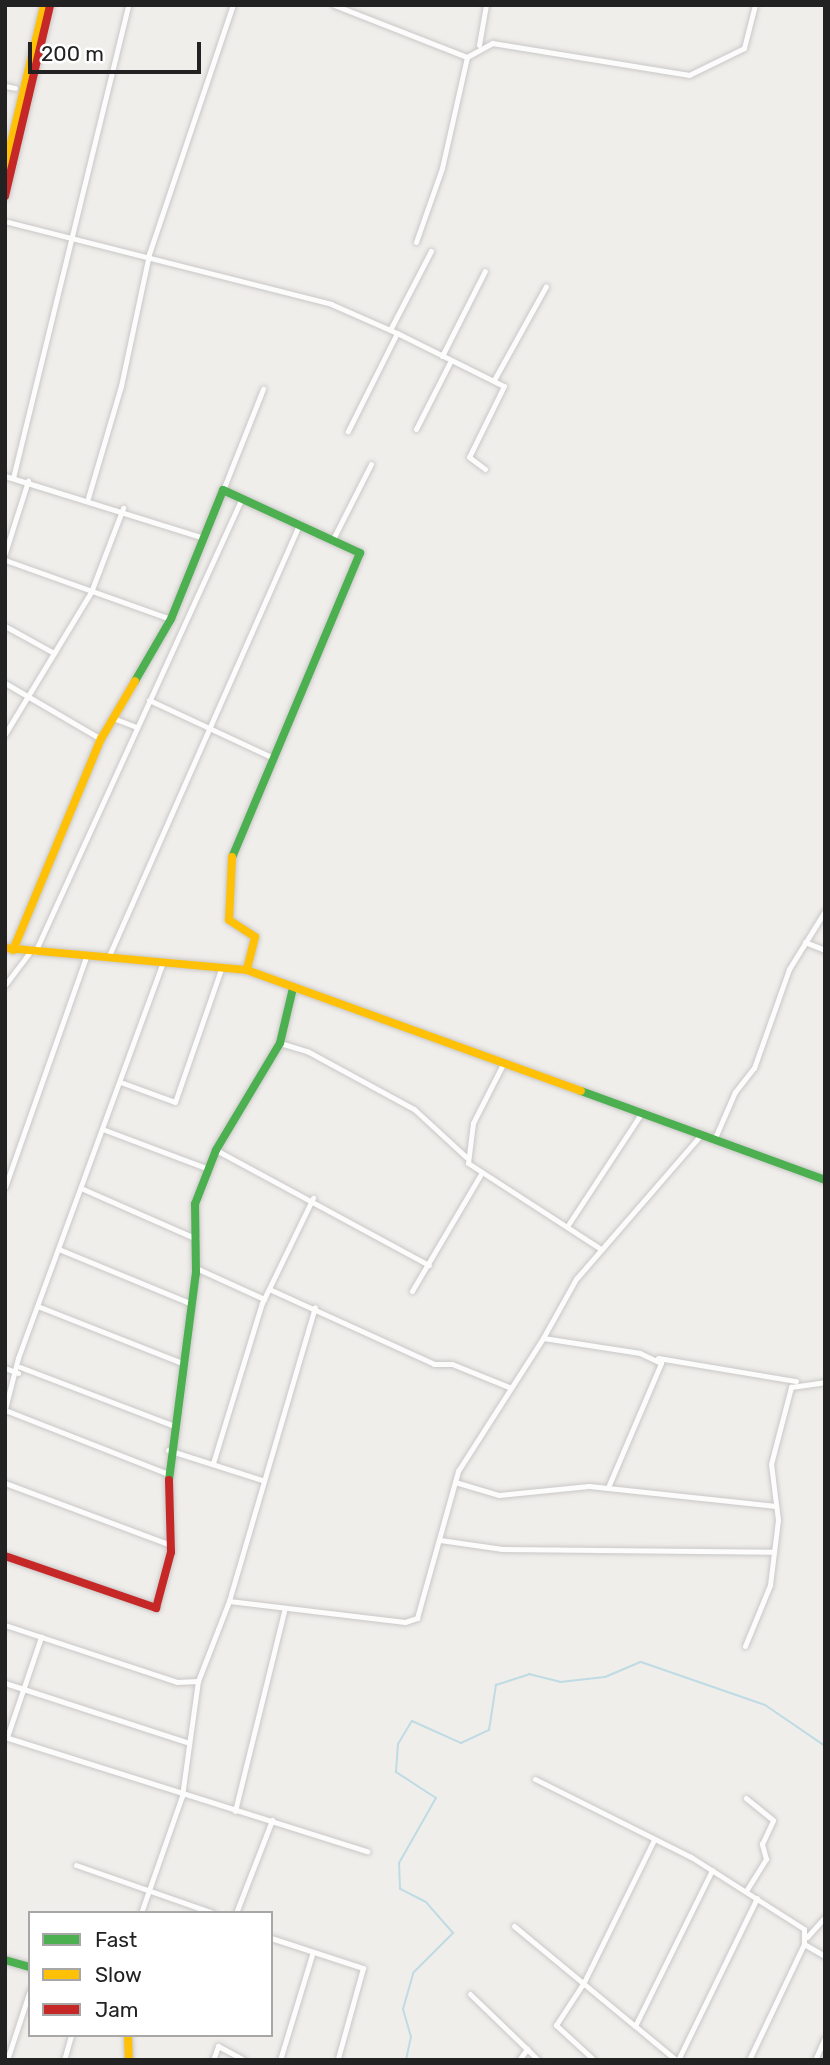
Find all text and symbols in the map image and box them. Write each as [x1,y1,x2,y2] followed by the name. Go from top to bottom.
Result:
[32,28,205,72] scale bar
[41,41,104,66] text: 200 m
[28,1911,273,2037] legend
[95,1927,137,1952] text: Fast
[95,1962,142,1987] text: Slow
[95,1997,139,2022] text: Jam

